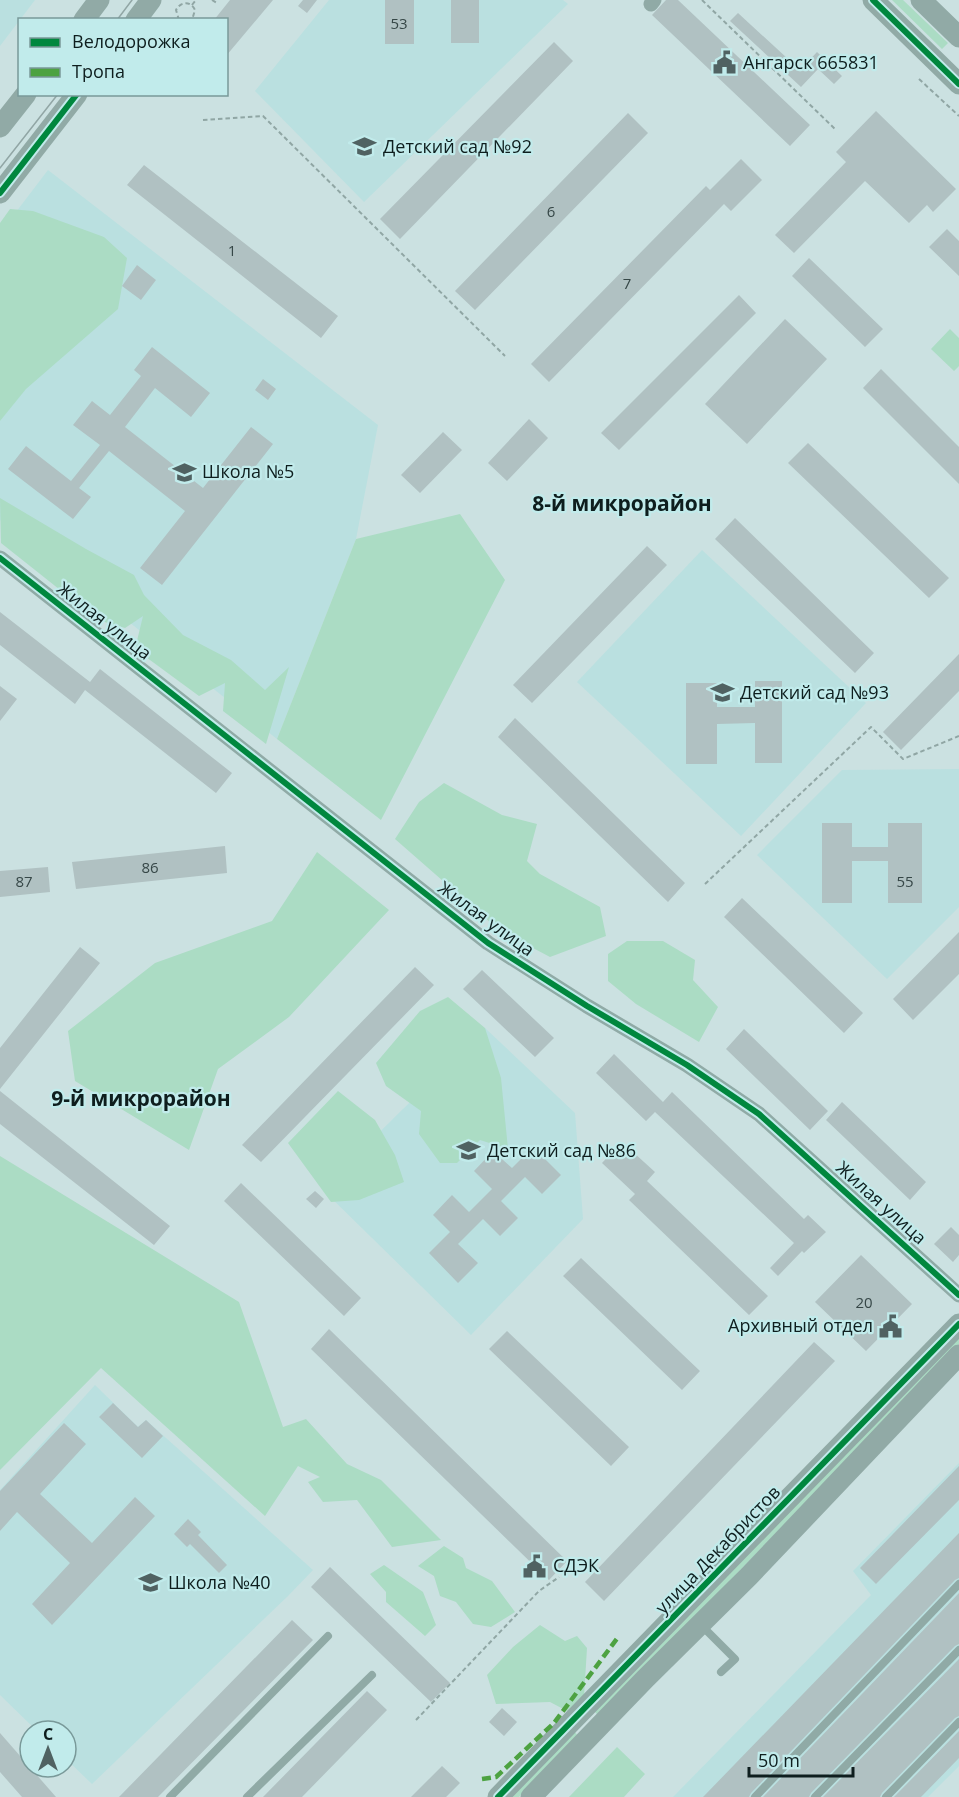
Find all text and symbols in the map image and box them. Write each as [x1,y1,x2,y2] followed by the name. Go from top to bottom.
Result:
[390,13,408,33] house number: 53
[18,18,228,96] legend
[72,29,190,53] text: Велодорожка
[712,50,738,76] public building icon: Ангарск 665831
[743,50,879,74] place label: Ангарск 665831
[72,59,125,83] text: Тропа
[352,134,378,160] school or university icon: Детский сад №92
[383,134,532,158] place label: Детский сад №92
[547,201,555,221] house number: 6
[228,240,236,260] house number: 1
[623,273,631,293] house number: 7
[171,459,197,485] school or university icon: Школа №5
[202,459,294,483] place label: Школа №5
[532,489,712,517] district label: 8-й микрорайон
[52,576,157,665] street label: Жилая улица
[709,680,735,706] school or university icon: Детский сад №93
[740,680,889,704] place label: Детский сад №93
[141,857,159,877] house number: 86
[15,871,33,891] house number: 87
[896,871,914,891] house number: 55
[434,875,540,961] street label: Жилая улица
[51,1084,231,1112] district label: 9-й микрорайон
[456,1138,482,1164] school or university icon: Детский сад №86
[487,1138,636,1162] place label: Детский сад №86
[831,1155,932,1249] street label: Жилая улица
[855,1292,873,1312] house number: 20
[728,1313,873,1337] place label: Архивный отдел
[878,1313,904,1339] public building icon: Архивный отдел
[650,1480,785,1619] street label: улица Декабристов
[522,1553,548,1579] public building icon: СДЭК
[553,1553,599,1577] place label: СДЭК
[137,1570,163,1596] school or university icon: Школа №40
[168,1570,271,1594] place label: Школа №40
[18,1719,78,1779] north arrow
[43,1723,53,1745] text: С
[749,1740,852,1778] scale bar
[758,1748,800,1772] text: 50 m

